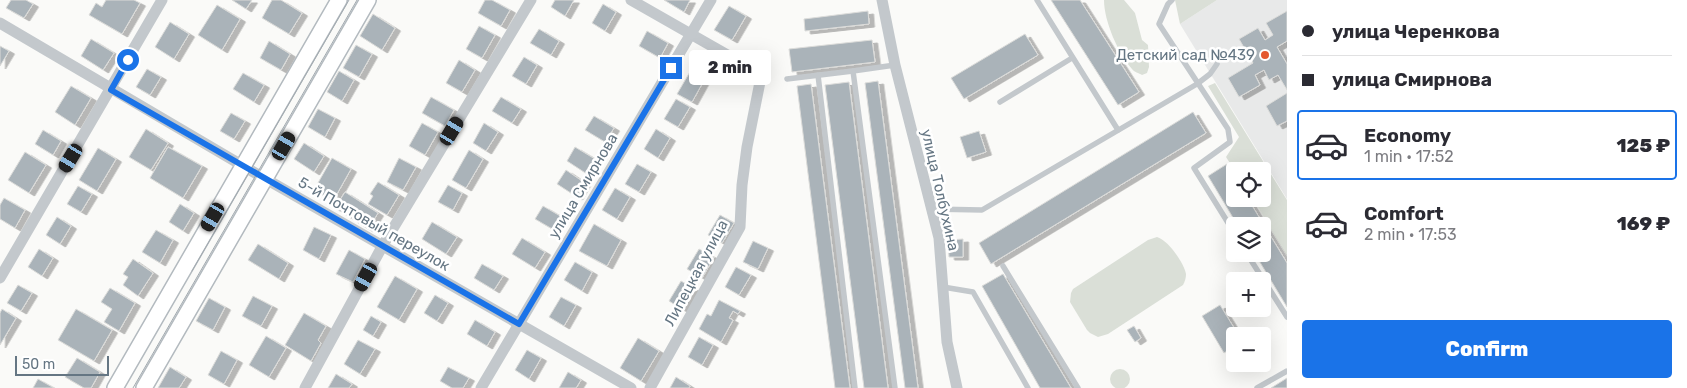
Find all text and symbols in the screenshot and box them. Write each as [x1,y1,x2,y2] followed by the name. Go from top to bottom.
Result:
[1332,20,1500,43] text: улица Черенкова
[1116,46,1255,64] place label: Детский сад №439
[117,49,139,71] route start
[1259,49,1271,61] marker: Детский сад №439
[688,50,771,86] callout: 2 min
[660,57,682,79] route end
[708,58,752,77] text: 2 min
[1332,68,1492,91] text: улица Смирнова
[437,114,466,148] car
[1304,123,1349,168] icon: car
[1364,124,1451,147] text: Economy
[917,127,963,253] street label: улица Толбухина
[270,129,297,163] car
[544,130,622,242] street label: улица Смирнова
[1617,134,1670,157] text: 125 ₽
[56,141,85,175] car
[1364,147,1454,166] text: 1 min · 17:52
[1226,162,1271,372] map controls
[1226,162,1271,207] button: locate
[295,173,453,275] street label: 5-й Почтовый переулок
[199,200,226,234] car
[1304,201,1349,246] icon: car
[1364,202,1444,225] text: Comfort
[1617,212,1670,235] text: 169 ₽
[660,217,732,329] street label: Липецкая улица
[1226,217,1271,262] button: layers
[1364,225,1457,244] text: 2 min · 17:53
[352,260,379,294] car
[1226,272,1271,317] button: +
[1302,320,1672,378] button: Confirm
[1226,327,1271,372] button: −
[15,353,109,376] scale bar
[22,356,55,373] text: 50 m

